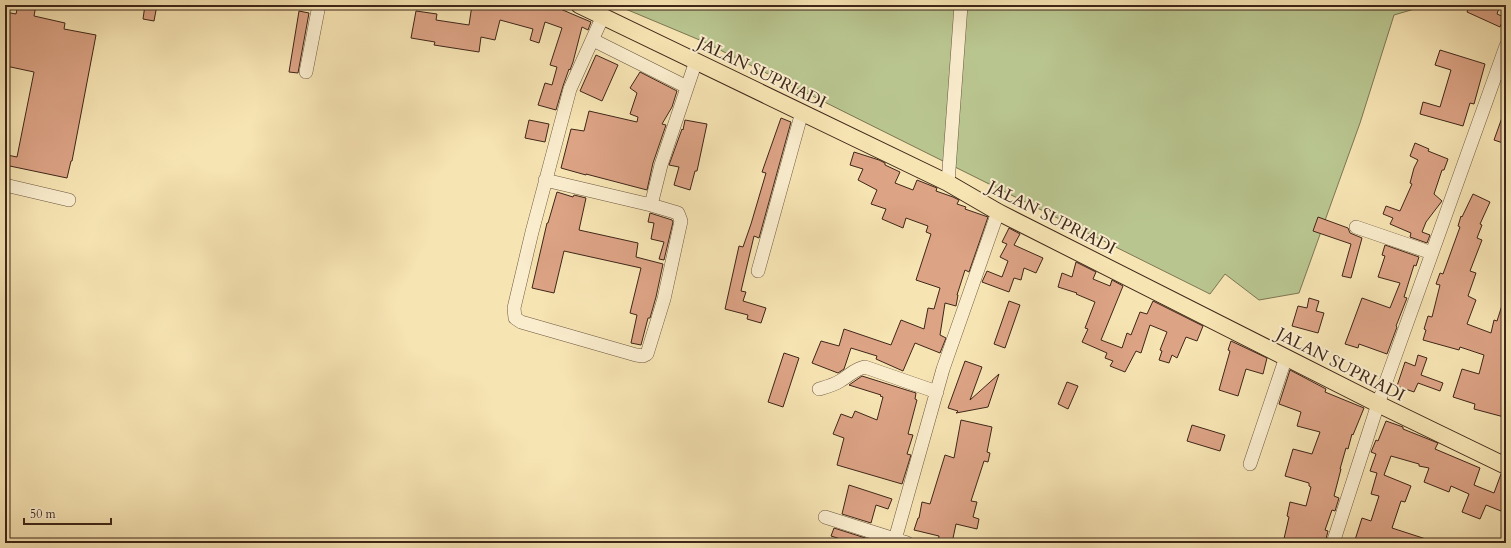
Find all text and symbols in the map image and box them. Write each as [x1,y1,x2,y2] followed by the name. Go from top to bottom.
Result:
[691,30,830,114] street label: JALAN SUPRIADI
[981,174,1120,260] street label: JALAN SUPRIADI
[1270,321,1409,407] street label: JALAN SUPRIADI
[24,500,111,526] scale bar
[30,506,57,522] text: 50 m

